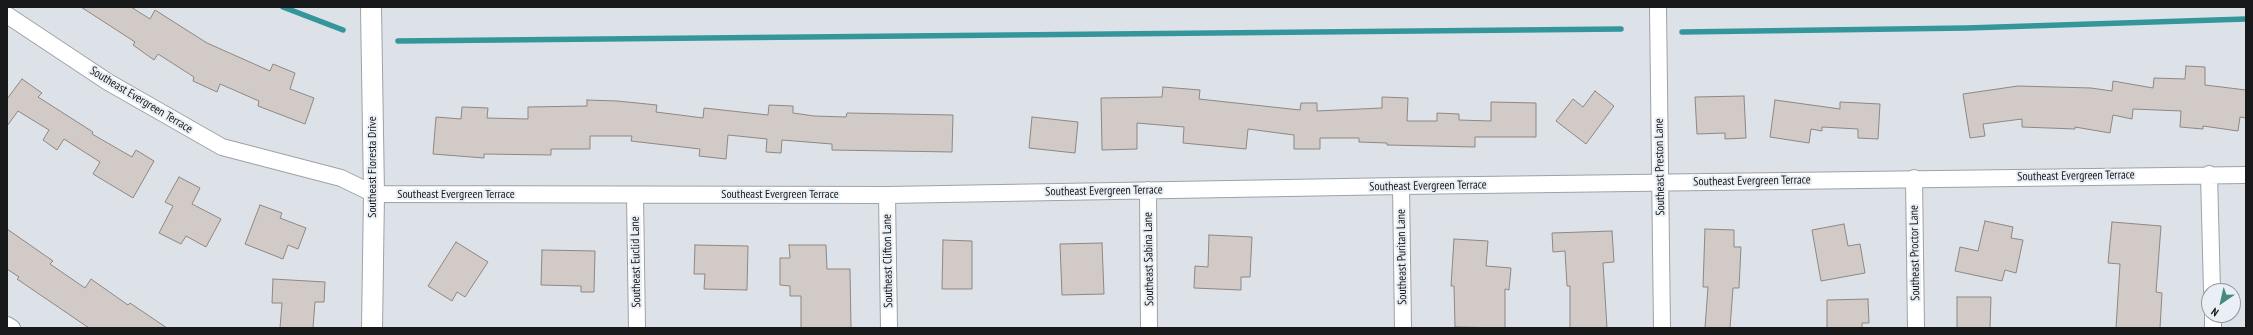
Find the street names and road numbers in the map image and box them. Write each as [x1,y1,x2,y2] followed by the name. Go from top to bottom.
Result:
[87,64,195,136] street label: Southeast Evergreen Terrace
[366,116,380,218] street label: Southeast Floresta Drive
[1652,118,1668,216] street label: Southeast Preston Lane
[2017,168,2135,184] street label: Southeast Evergreen Terrace
[1693,173,1811,189] street label: Southeast Evergreen Terrace
[1369,178,1487,194] street label: Southeast Evergreen Terrace
[1045,183,1163,199] street label: Southeast Evergreen Terrace
[397,188,515,202] street label: Southeast Evergreen Terrace
[721,188,839,202] street label: Southeast Evergreen Terrace
[1907,205,1923,301] street label: Southeast Proctor Lane
[1394,209,1410,305] street label: Southeast Puritan Lane
[1141,212,1157,306] street label: Southeast Sabina Lane
[880,214,896,308] street label: Southeast Clifton Lane
[628,216,644,308] street label: Southeast Euclid Lane

